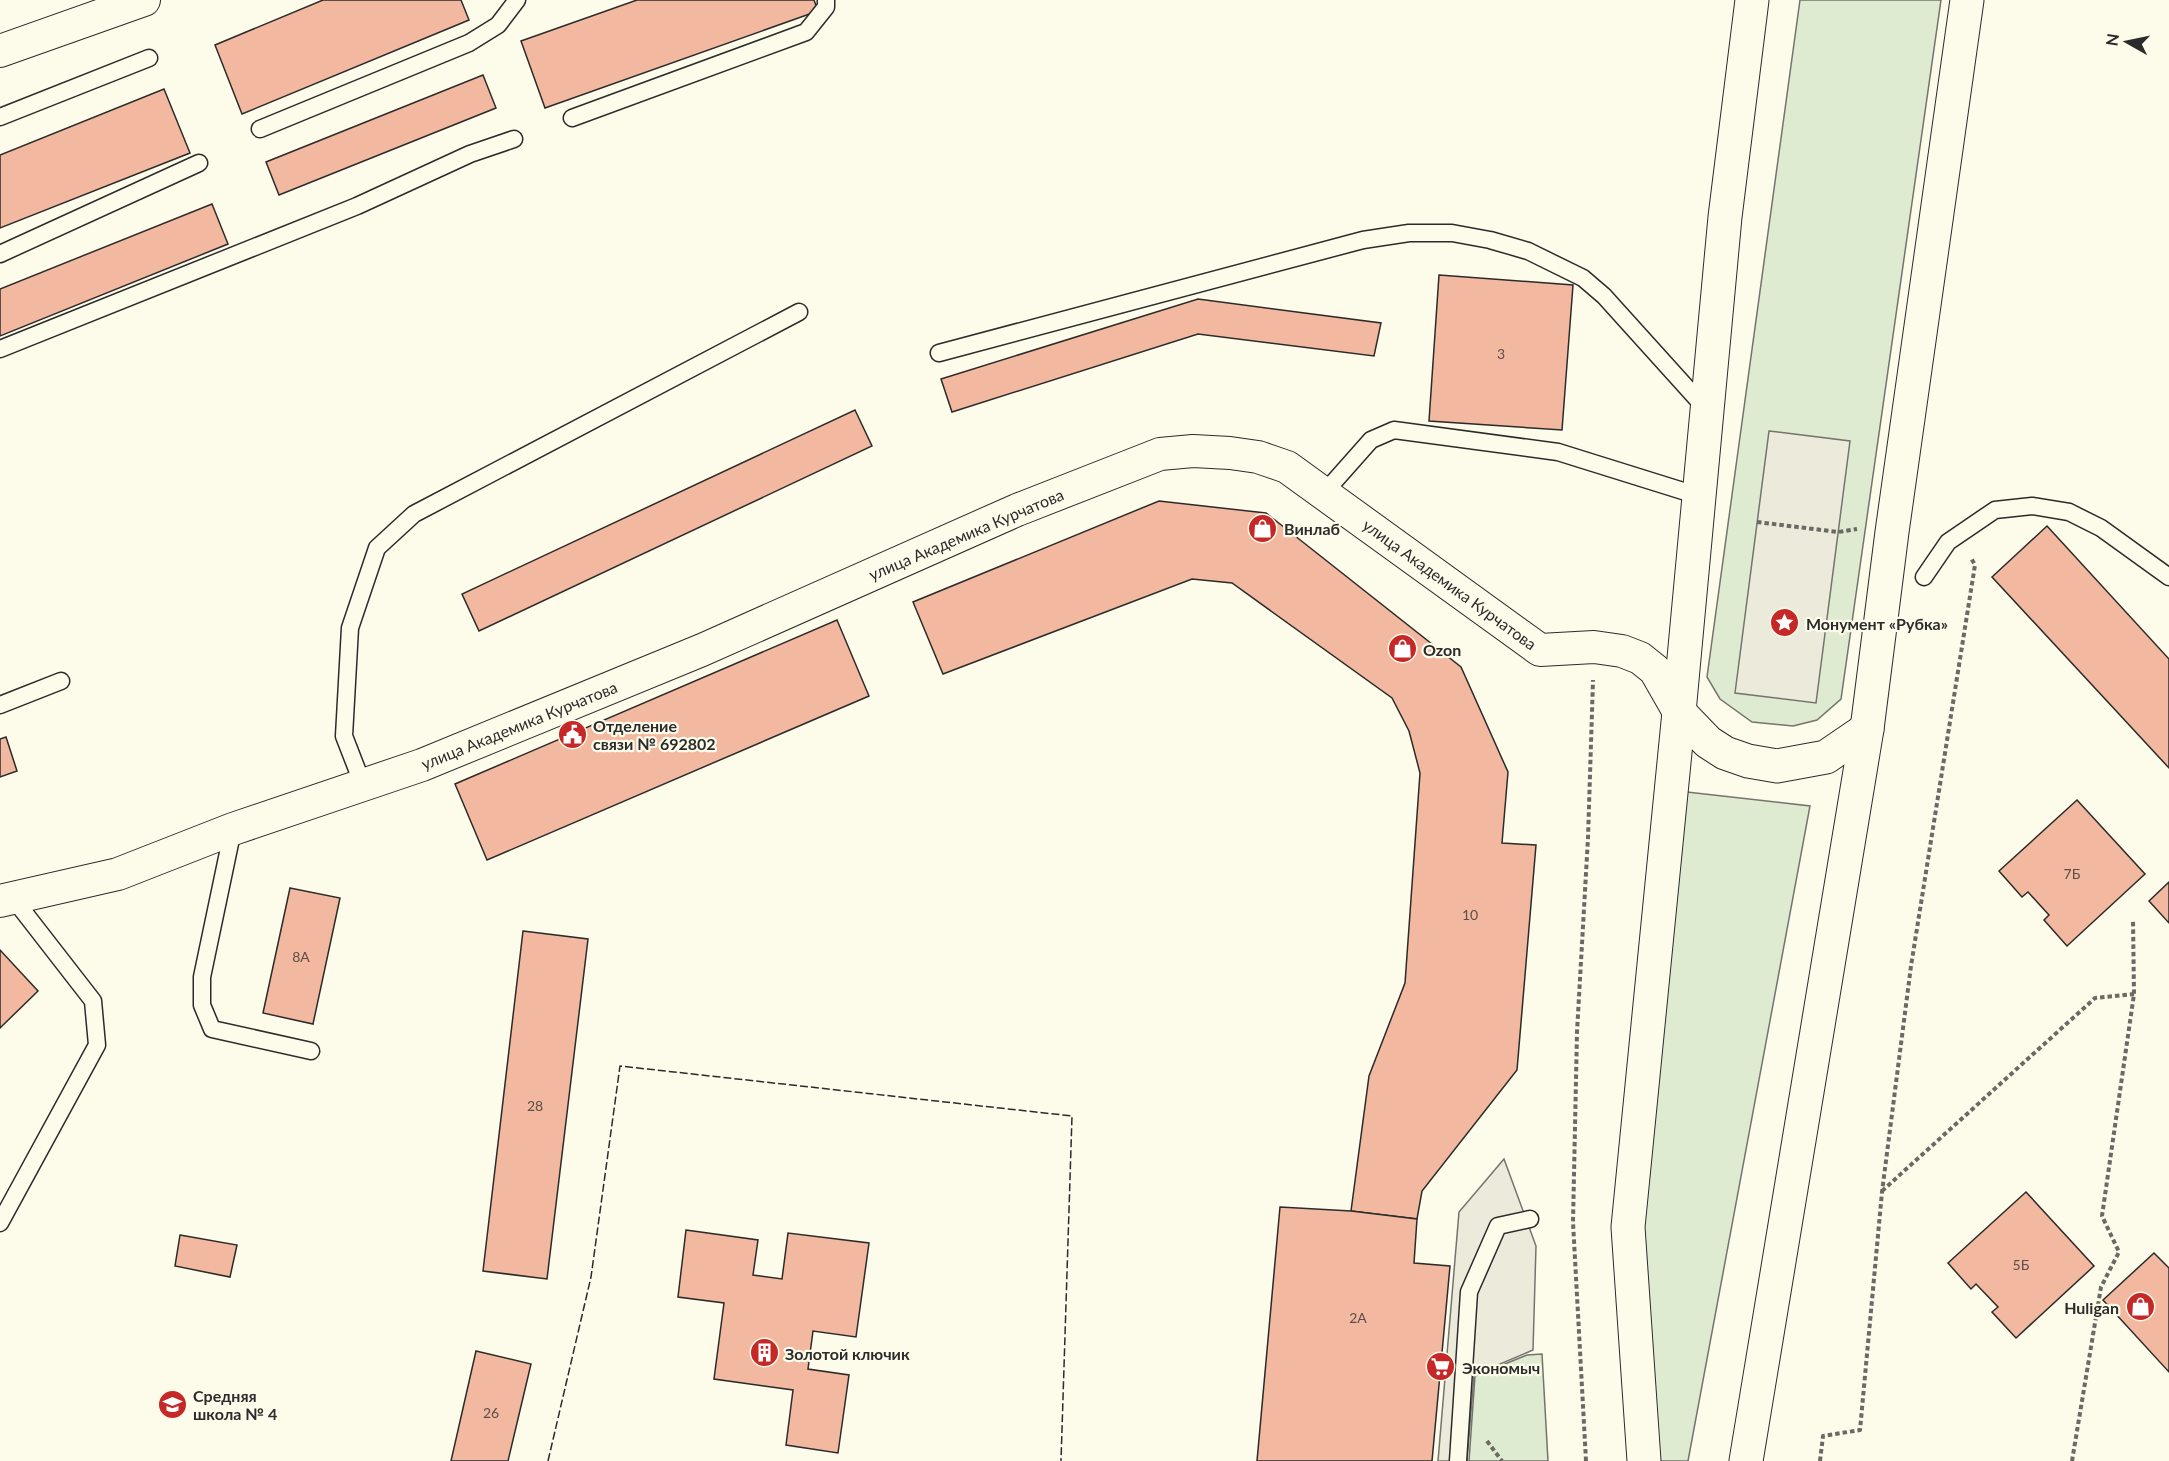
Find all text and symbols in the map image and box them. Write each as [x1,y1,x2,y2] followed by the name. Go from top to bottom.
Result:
[2097,12,2157,72] north arrow
[2101,32,2122,47] text: N
[1497,345,1505,362] house number: 3
[866,484,1066,584] street label: улица Академика Курчатова
[1247,512,1279,544] shop icon: Винлаб
[1360,515,1540,653] street label: улица Академика Курчатова
[1284,519,1340,538] place label: Винлаб
[1769,607,1801,639] place icon: Монумент «Рубка»
[1806,614,1948,633] place label: Монумент «Рубка»
[1386,633,1418,665] shop icon: Ozon
[1423,640,1461,659] place label: Ozon
[418,677,620,773] street label: улица Академика Курчатова
[593,716,716,753] place label: Отделение связи № 692802
[556,718,588,750] public building icon: Отделение связи № 692802
[2064,865,2081,882] house number: 7Б
[1462,906,1478,923] house number: 10
[292,948,310,965] house number: 8А
[527,1097,543,1114] house number: 28
[2013,1256,2030,1273] house number: 5Б
[2124,1291,2156,1323] shop icon: Huligan
[2064,1298,2119,1317] place label: Huligan
[1349,1309,1367,1326] house number: 2А
[748,1337,780,1369] building icon: Золотой ключик
[785,1344,910,1363] place label: Золотой ключик
[1425,1351,1457,1383] supermarket icon: Экономыч
[1462,1358,1540,1377] place label: Экономыч
[193,1386,277,1423] place label: Средняя школа № 4
[156,1388,188,1420] school or university icon: Средняя школа № 4
[483,1404,499,1421] house number: 26

